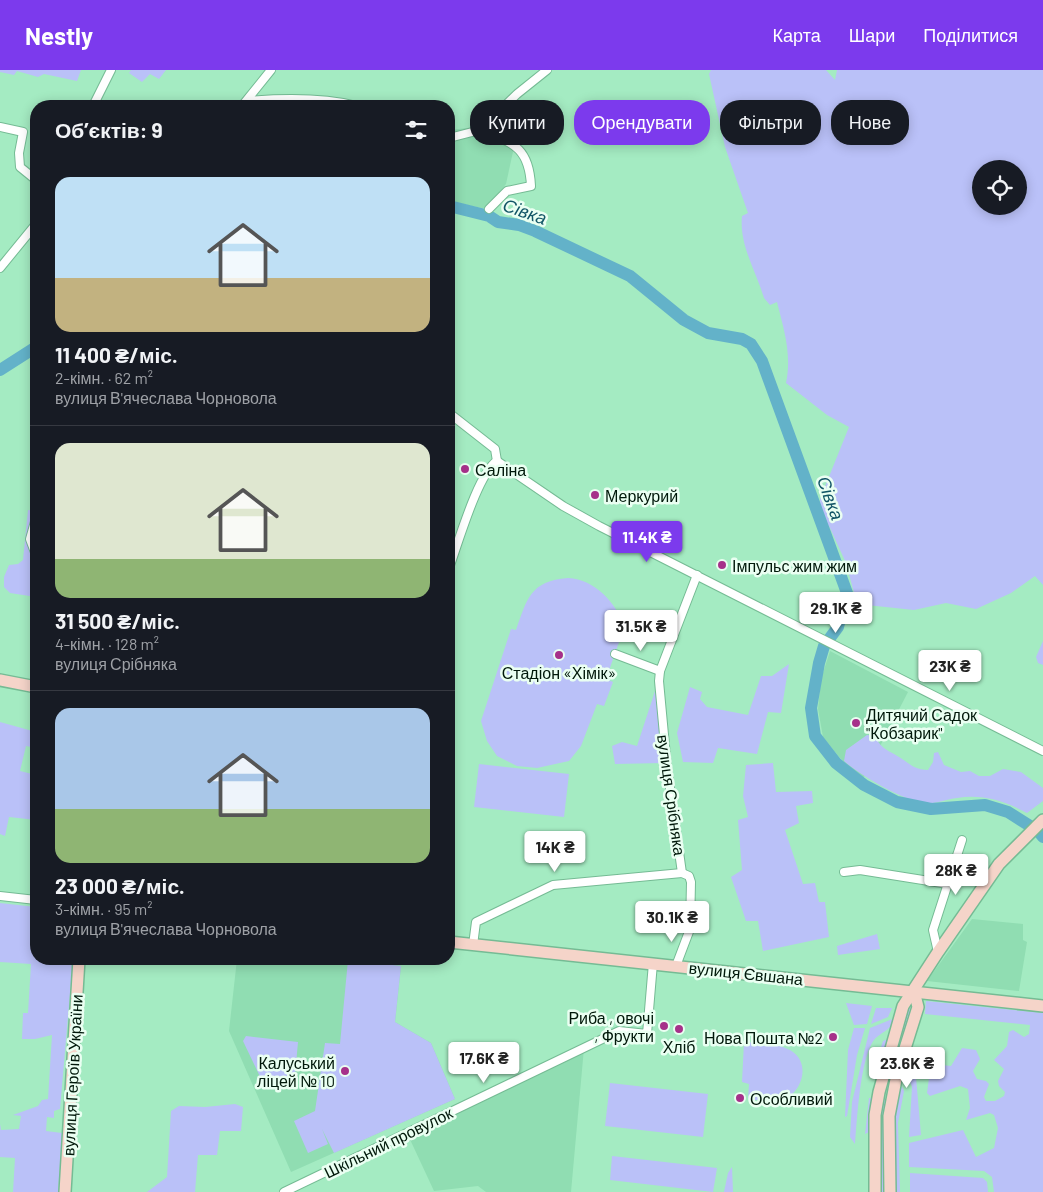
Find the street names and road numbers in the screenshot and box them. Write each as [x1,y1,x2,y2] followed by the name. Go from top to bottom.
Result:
[654,733,690,857] street label: вулиця Срібняка
[688,958,804,988] street label: вулиця Євшана
[58,994,86,1156] street label: вулиця Героїв України
[321,1102,456,1181] street label: Шкільний провулок

